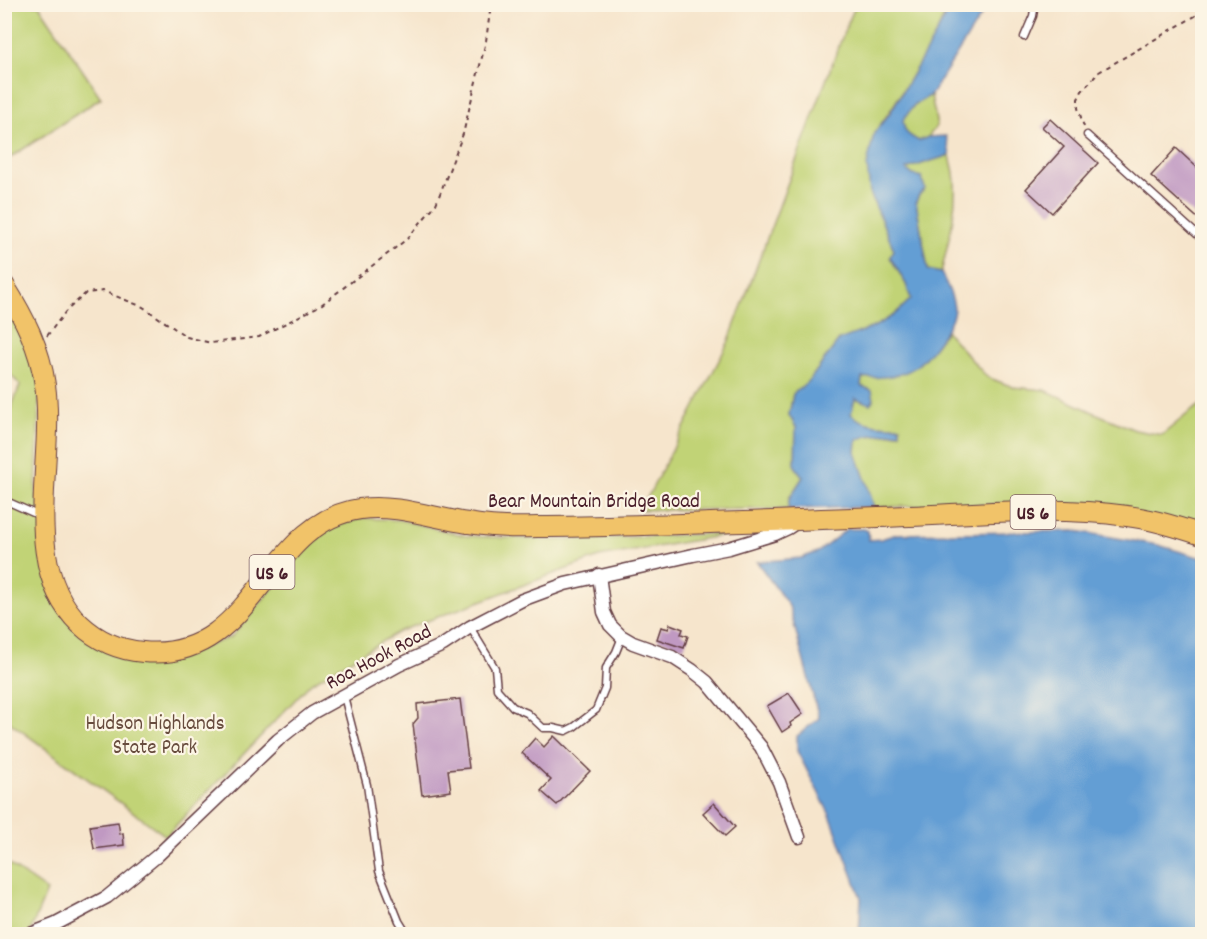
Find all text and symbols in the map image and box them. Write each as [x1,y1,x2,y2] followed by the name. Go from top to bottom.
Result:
[488,488,700,518] street label: Bear Mountain Bridge Road
[1010,495,1056,529] road number: US 6
[250,555,294,589] road number: US 6
[321,618,438,699] street label: Roa Hook Road
[86,710,225,764] park label: Hudson Highlands State Park

